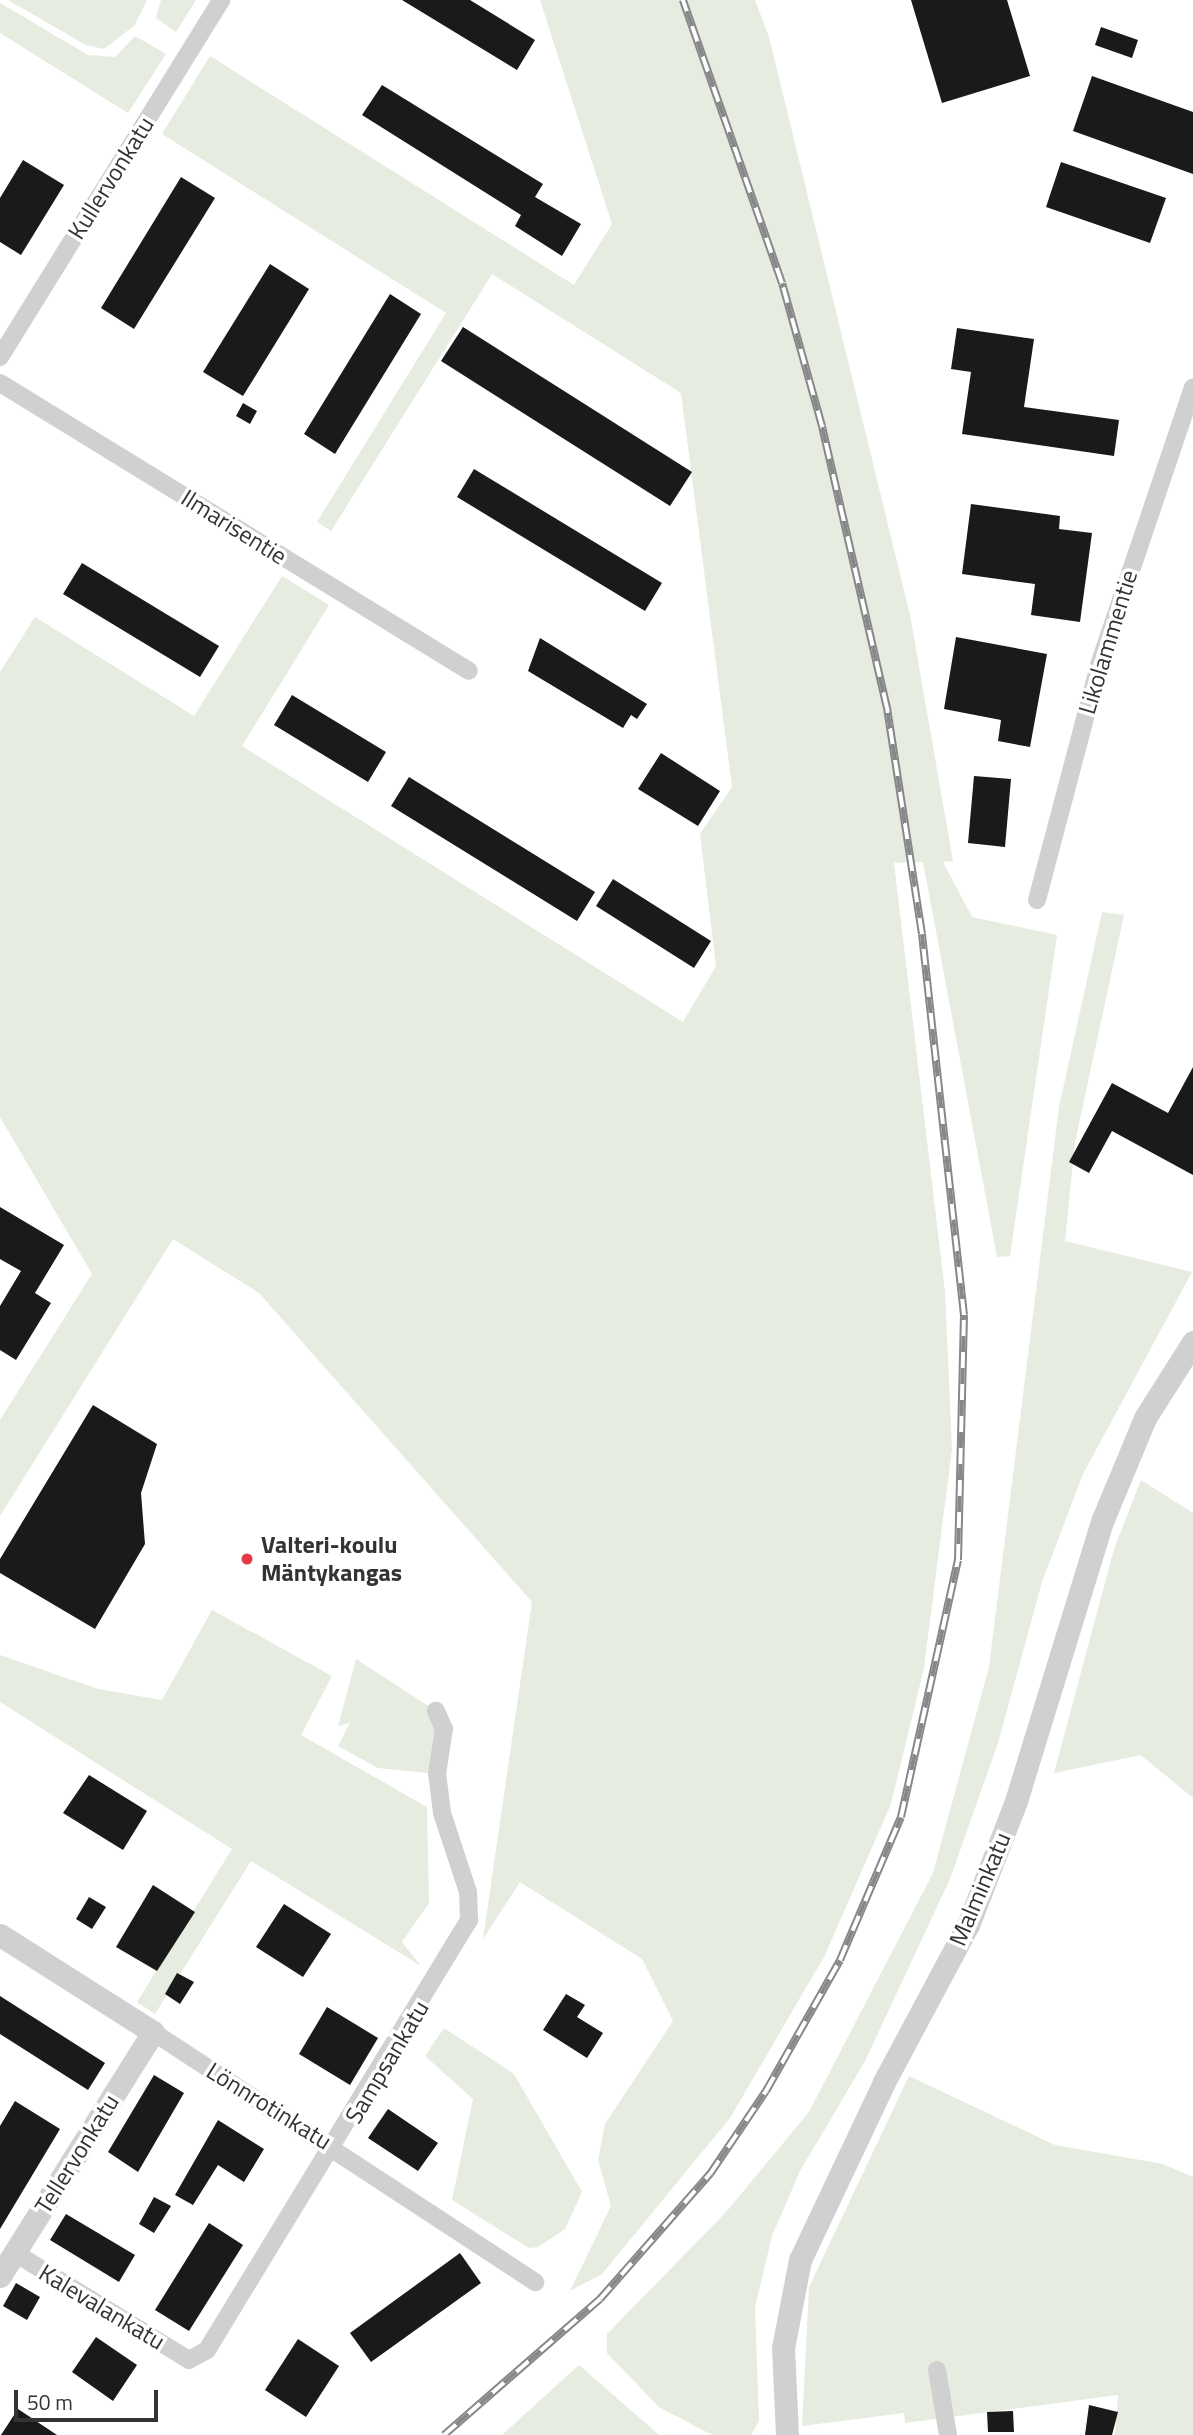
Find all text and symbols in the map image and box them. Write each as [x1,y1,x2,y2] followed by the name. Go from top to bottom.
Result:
[62,111,160,245] street label: Kullervonkatu
[176,483,292,571] street label: Ilmarisentie
[1072,567,1144,717] street label: Likolammentie
[261,1531,402,1587] place label: Valteri-koulu Mäntykangas
[239,1551,255,1567] marker: Valteri-koulu Mäntykangas
[943,1828,1017,1950] street label: Malminkatu
[339,1995,435,2129] street label: Sampsankatu
[201,2056,337,2156] street label: Lönnrotinkatu
[29,2089,125,2219] street label: Tellervonkatu
[34,2258,170,2356] street label: Kalevalankatu
[18,2376,161,2420] scale bar
[27,2386,73,2418] text: 50 m

